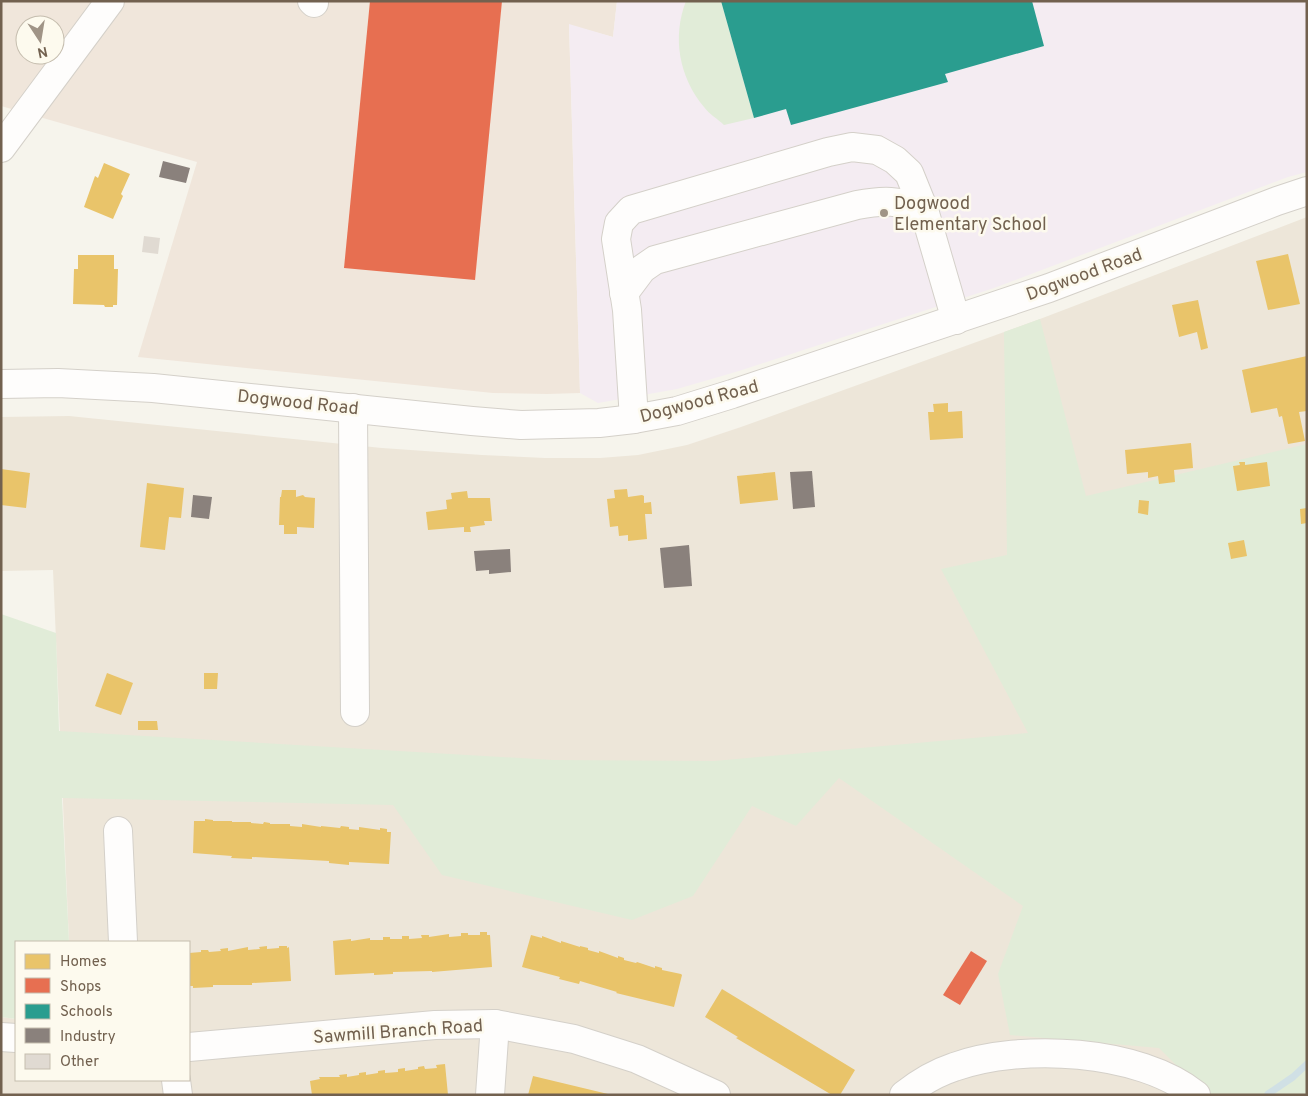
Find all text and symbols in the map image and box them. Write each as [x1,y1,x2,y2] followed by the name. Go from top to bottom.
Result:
[15,15,65,65] north arrow
[36,42,49,61] text: N
[894,193,1047,237] place label: Dogwood Elementary School
[878,207,890,219] marker: Dogwood Elementary School
[1023,244,1146,307] street label: Dogwood Road
[638,376,761,429] street label: Dogwood Road
[236,386,360,421] street label: Dogwood Road
[15,941,190,1081] legend
[60,953,107,972] text: Homes
[60,978,101,997] text: Shops
[60,1003,113,1022] text: Schools
[312,1015,484,1050] street label: Sawmill Branch Road
[60,1028,116,1047] text: Industry
[60,1053,99,1072] text: Other

